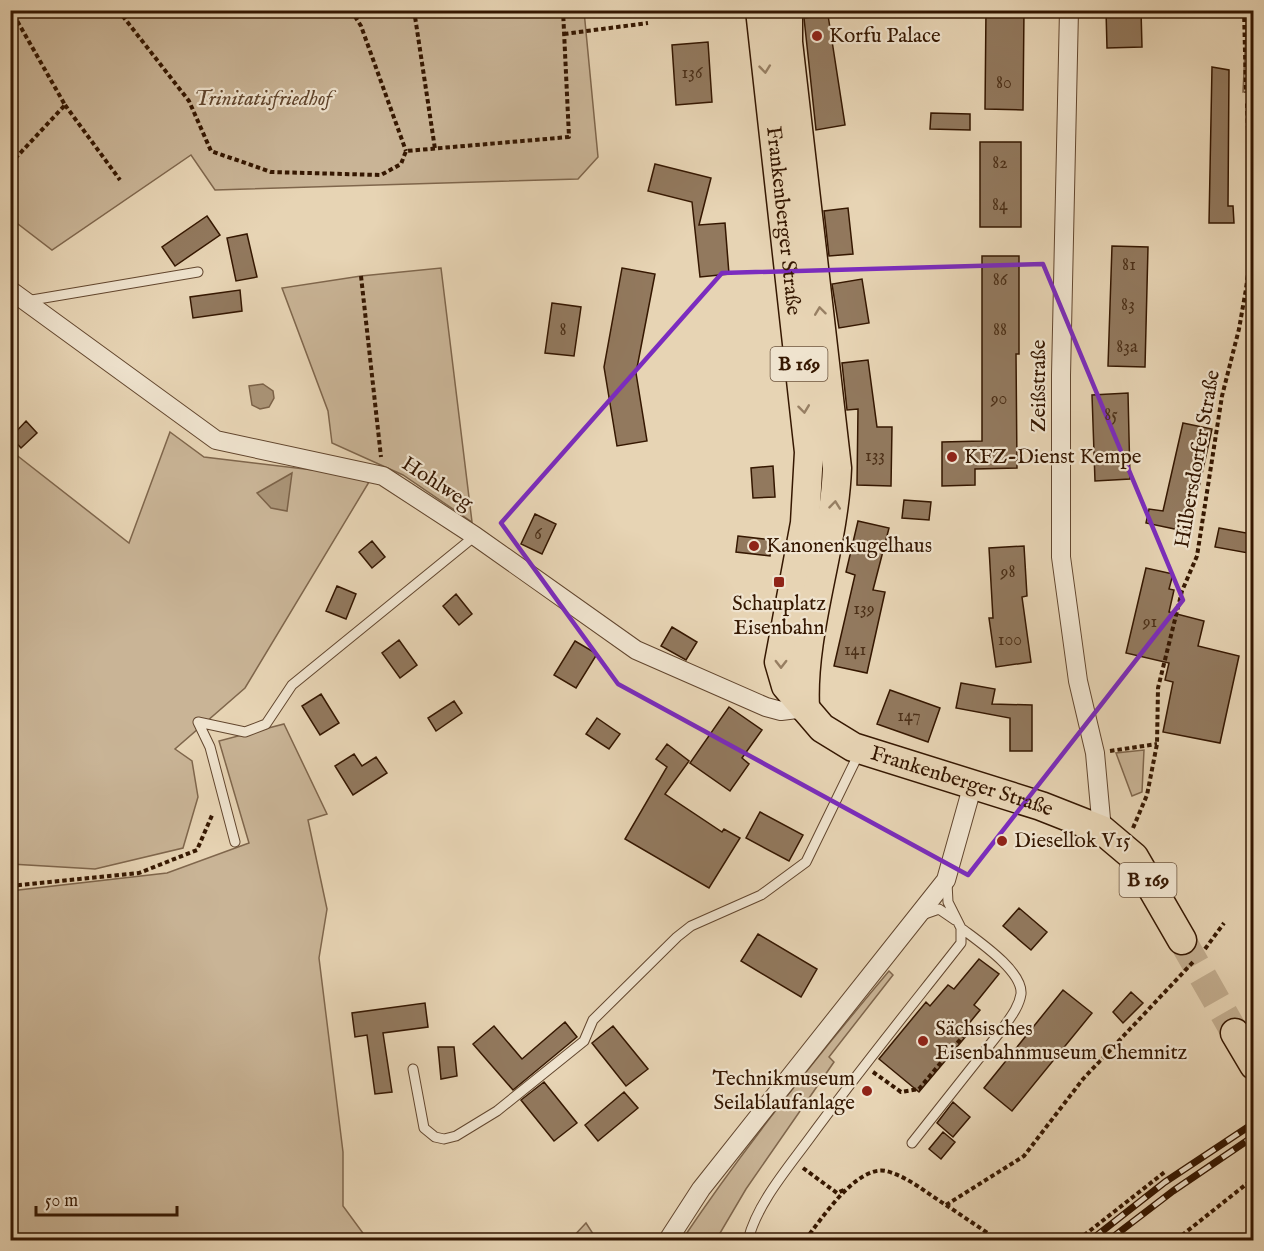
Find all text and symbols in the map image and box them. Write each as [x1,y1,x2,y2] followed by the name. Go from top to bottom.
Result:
[829,23,941,50] place label: Korfu Palace
[810,29,824,43] marker: Korfu Palace
[681,62,703,85] house number: 136
[758,64,771,73] one-way arrow
[996,72,1012,95] house number: 80
[194,86,336,113] park label: Trinitatisfriedhof
[759,125,807,317] street label: Frankenberger Straße
[992,152,1008,175] house number: 82
[992,194,1008,217] house number: 84
[1122,254,1136,277] house number: 81
[993,269,1008,292] house number: 86
[1121,294,1135,317] house number: 83
[814,306,826,316] one-way arrow
[559,319,567,342] house number: 8
[993,319,1007,342] house number: 88
[1116,336,1138,359] house number: 83a
[1026,339,1053,432] street label: Zeißstraße
[770,347,828,381] road number: B 169
[1169,368,1227,550] street label: Hilbersdorfer Straße
[990,388,1007,411] house number: 90
[797,404,810,413] one-way arrow
[1104,404,1118,427] house number: 85
[964,444,1142,471] place label: KFZ-Dienst Kempe
[865,445,885,468] house number: 133
[945,450,959,464] marker: KFZ-Dienst Kempe
[396,451,478,517] street label: Hohlweg
[828,500,841,509] one-way arrow
[534,523,542,546] house number: 6
[766,533,932,560] place label: Kanonenkugelhaus
[747,539,761,553] marker: Kanonenkugelhaus
[1000,561,1015,584] house number: 98
[772,575,786,589] marker: Schauplatz Eisenbahn
[732,591,826,642] place label: Schauplatz Eisenbahn
[853,598,875,621] house number: 139
[1142,611,1157,634] house number: 91
[998,629,1022,652] house number: 100
[844,639,866,662] house number: 141
[775,659,787,668] one-way arrow
[897,705,921,728] house number: 147
[867,740,1058,823] street label: Frankenberger Straße
[1014,828,1131,855] place label: Diesellok V15
[995,834,1009,848] marker: Diesellok V15
[1120,863,1176,897] road number: B 169
[935,1016,1188,1067] place label: Sächsisches Eisenbahnmuseum Chemnitz
[916,1034,930,1048] marker: Sächsisches Eisenbahnmuseum Chemnitz
[713,1066,855,1117] place label: Technikmuseum Seilablaufanlage
[860,1084,874,1098] marker: Technikmuseum Seilablaufanlage
[36,1179,177,1217] scale bar
[45,1190,78,1213] text: 50 m

